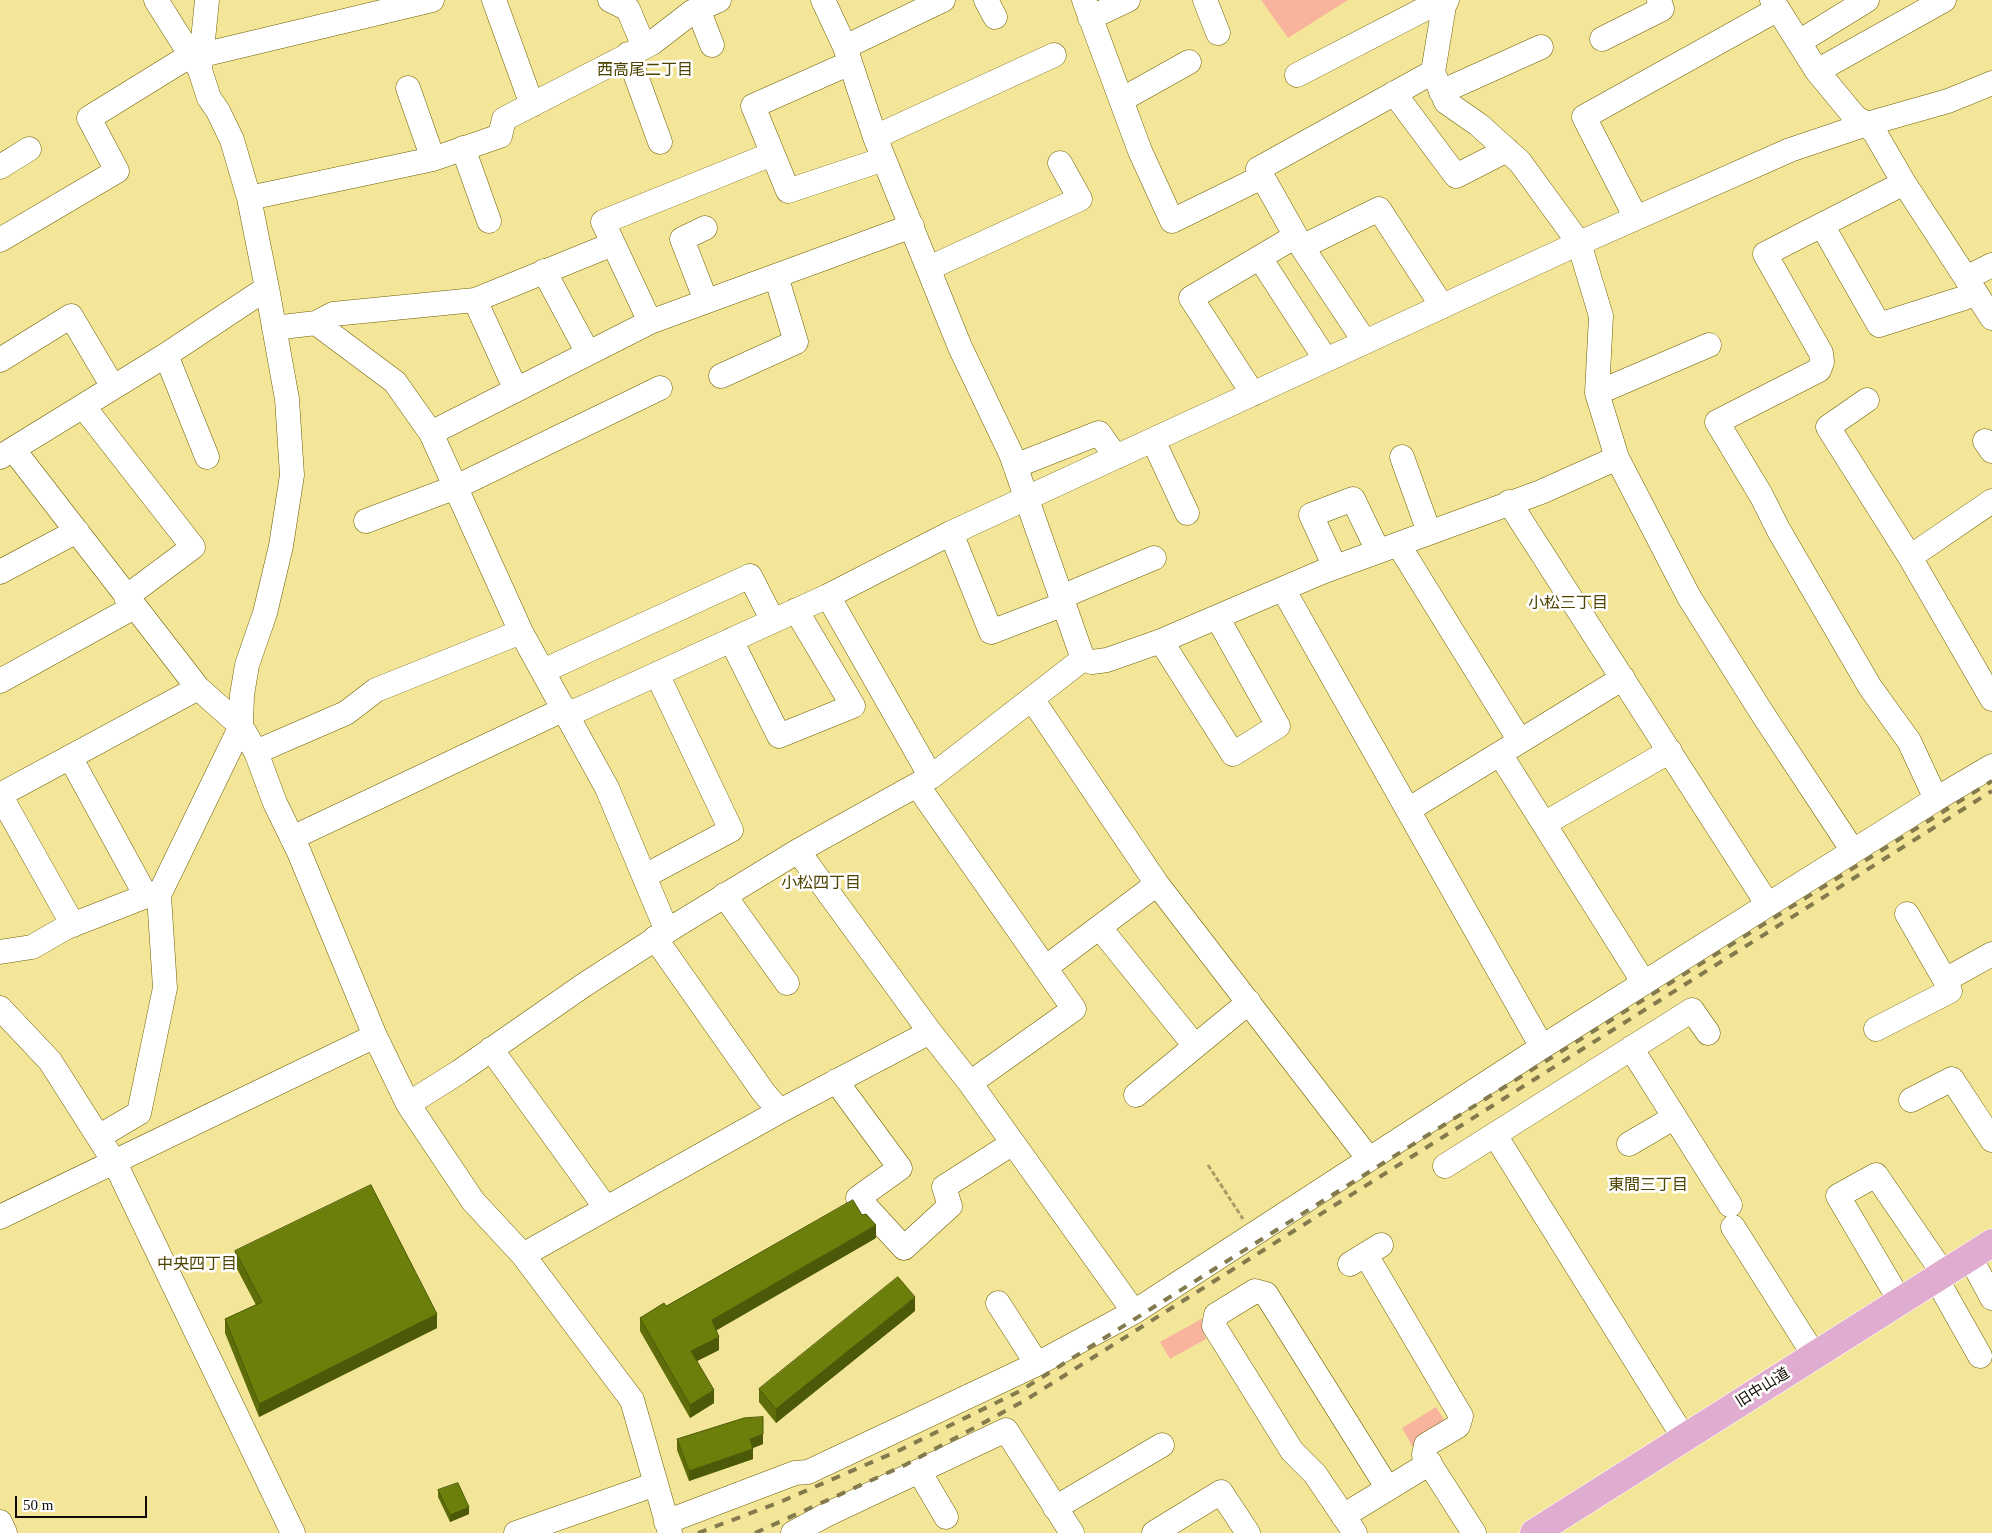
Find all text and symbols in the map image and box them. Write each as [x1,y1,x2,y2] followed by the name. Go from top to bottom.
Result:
[597,61,693,81] district label: 西高尾二丁目
[1528,594,1608,614] district label: 小松三丁目
[781,874,861,894] district label: 小松四丁目
[1608,1176,1688,1196] district label: 東間三丁目
[157,1255,237,1275] district label: 中央四丁目
[1733,1364,1793,1412] street label: 旧中山道
[18,1486,150,1518] scale bar
[23,1497,53,1513] text: 50 m

